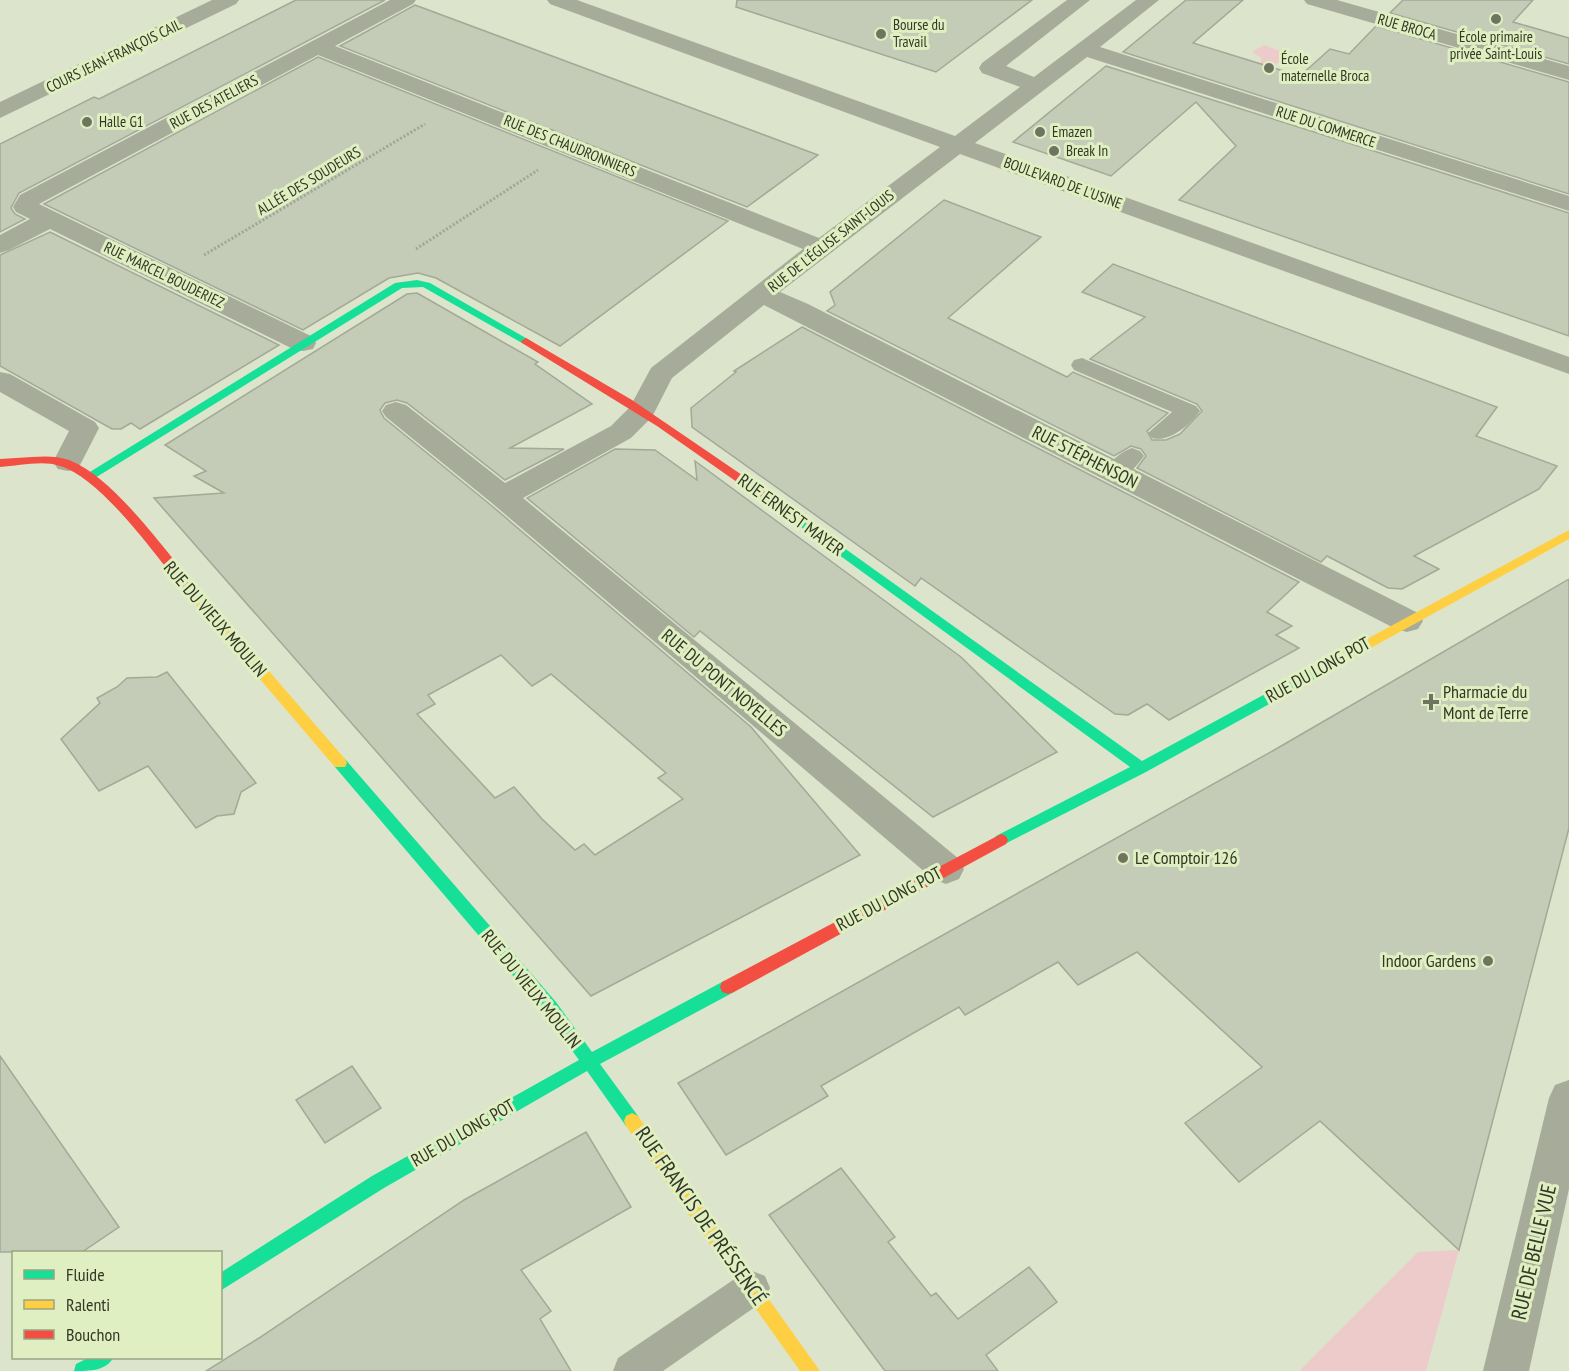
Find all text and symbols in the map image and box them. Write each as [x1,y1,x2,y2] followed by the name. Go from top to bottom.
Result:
[1376,9,1440,44] street label: RUE BROCA
[1489,12,1503,26] marker: École primaire privée Saint-Louis
[43,14,185,97] street label: COURS JEAN-FRANÇOIS CAIL
[893,15,945,51] place label: Bourse du Travail
[874,27,888,41] marker: Bourse du Travail
[1450,27,1542,63] place label: École primaire privée Saint-Louis
[1281,49,1369,85] place label: École maternelle Broca
[1262,61,1276,75] marker: École maternelle Broca
[166,70,261,133] street label: RUE DES ATELIERS
[1274,101,1379,152] street label: RUE DU COMMERCE
[501,110,639,181] street label: RUE DES CHAUDRONNIERS
[99,112,144,131] place label: Halle G1
[80,115,94,129] marker: Halle G1
[1052,122,1092,141] place label: Emazen
[1033,125,1047,139] marker: Emazen
[1066,141,1108,160] place label: Break In
[253,142,364,219] street label: ALLÉE DES SOUDEURS
[1047,144,1061,158] marker: Break In
[1001,152,1125,213] street label: BOULEVARD DE L'USINE
[764,185,898,296] street label: RUE DE L'ÉGLISE SAINT-LOUIS
[101,237,228,312] street label: RUE MARCEL BOUDERIEZ
[1029,420,1142,493] street label: RUE STÉPHENSON
[734,468,849,561] street label: RUE ERNEST MAYER
[159,556,272,681] street label: RUE DU VIEUX MOULIN
[657,624,792,742] street label: RUE DU PONT NOYELLES
[1261,631,1374,708] street label: RUE DU LONG POT
[1443,680,1528,724] place label: Pharmacie du Mont de Terre
[1424,695,1438,709] marker: Pharmacie du Mont de Terre
[1135,846,1238,869] place label: Le Comptoir 126
[1116,851,1130,865] marker: Le Comptoir 126
[832,861,945,936] street label: RUE DU LONG POT
[477,925,586,1053] street label: RUE DU VIEUX MOULIN
[1382,949,1476,972] place label: Indoor Gardens
[1481,954,1495,968] marker: Indoor Gardens
[407,1094,519,1172] street label: RUE DU LONG POT
[630,1121,773,1310] street label: RUE FRANCIS DE PRÉSSENCÉ
[1505,1182,1562,1322] street label: RUE DE BELLE VUE
[12,1251,222,1359] legend
[66,1263,105,1286] text: Fluide
[66,1293,110,1316] text: Ralenti
[66,1323,120,1346] text: Bouchon

